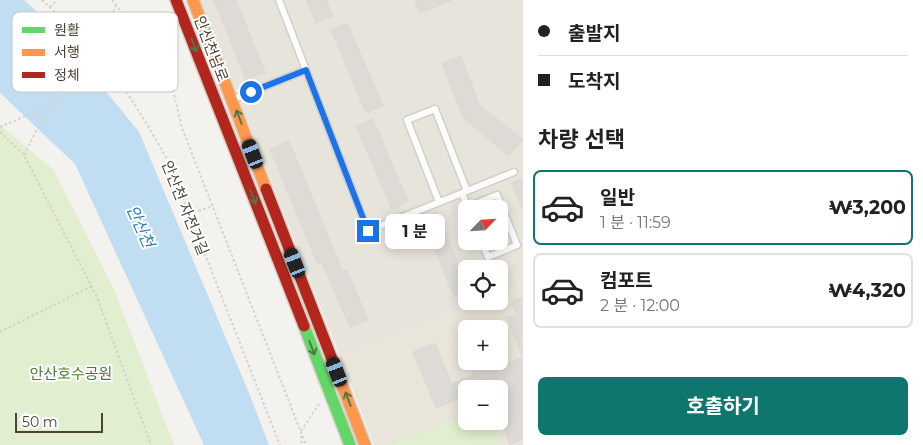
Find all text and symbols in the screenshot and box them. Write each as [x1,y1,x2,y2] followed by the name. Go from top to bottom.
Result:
[12,12,178,92] legend
[190,13,233,84] street label: 안산천남로
[54,21,80,39] text: 원활
[568,22,620,45] text: 출발지
[190,38,199,53] one-way arrow
[54,43,80,61] text: 서행
[54,66,80,84] text: 정체
[568,70,620,93] text: 도착지
[240,81,262,103] route start
[234,110,243,125] one-way arrow
[538,126,625,153] text: 차량 선택
[240,137,265,171] car
[158,158,213,258] street label: 안산천 자전거길
[540,185,585,230] icon: car
[600,186,635,209] text: 일반
[249,189,258,204] one-way arrow
[829,196,906,219] text: ₩3,200
[458,200,508,250] north arrow
[458,200,508,430] map controls
[123,202,159,252] water label: 안산천
[600,213,671,232] text: 1 분 · 11:59
[386,214,446,248] callout: 1 분
[357,220,379,242] route end
[402,222,428,241] text: 1 분
[282,246,307,280] car
[458,260,508,310] button: locate
[540,268,585,313] icon: car
[600,269,652,292] text: 컴포트
[828,279,906,302] text: ₩4,320
[600,296,680,315] text: 2 분 · 12:00
[458,320,508,370] button: +
[308,340,317,355] one-way arrow
[324,355,349,389] car
[30,364,112,383] park label: 안산호수공원
[538,377,908,435] button: 호출하기
[458,380,508,430] button: −
[343,392,352,408] one-way arrow
[15,410,102,433] scale bar
[22,413,58,431] text: 50 m

